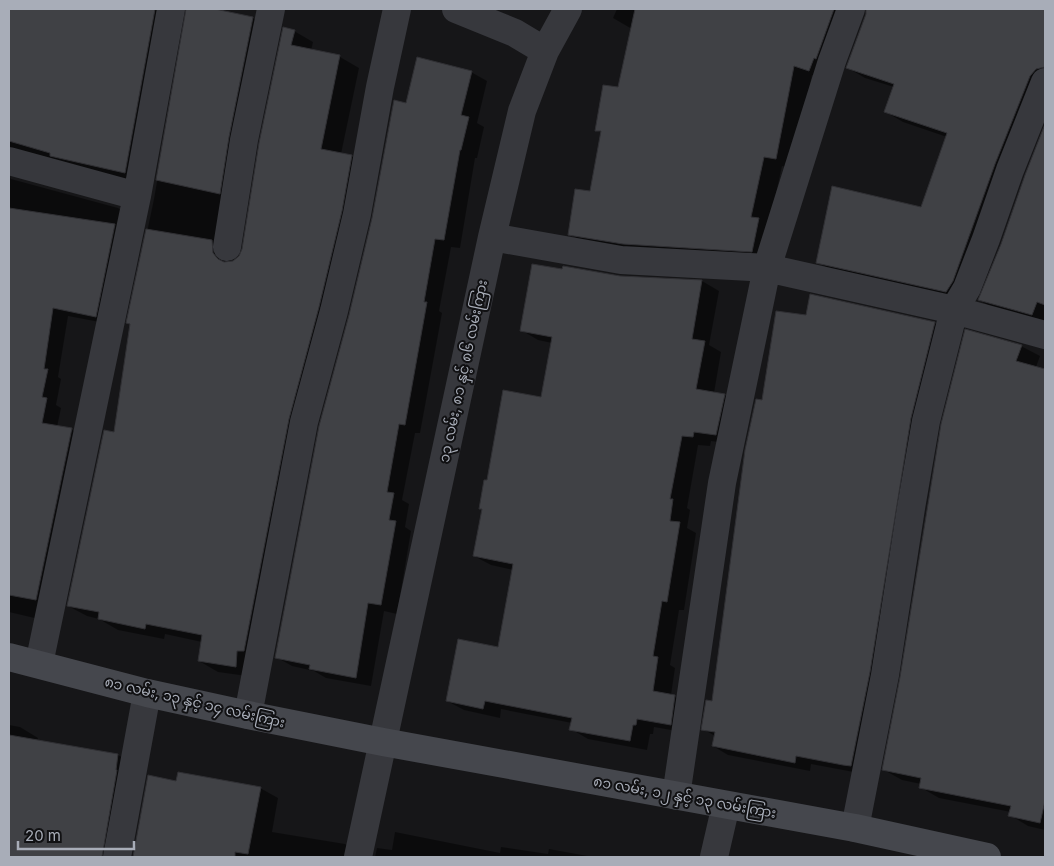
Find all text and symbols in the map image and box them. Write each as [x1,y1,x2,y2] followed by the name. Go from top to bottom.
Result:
[434,278,494,465] street label: ၁၃ လမ်း, ၈၁ နှင့် ၈၆ လမ်းကြား
[102,671,287,734] street label: ၈၁ လမ်း, ၁၃ နှင့် ၁၄ လမ်းကြား
[592,771,778,825] street label: ၈၁ လမ်း, ၁၂ နှင့် ၁၃ လမ်းကြား
[18,818,134,850] scale bar
[25,826,61,845] text: 20 m

